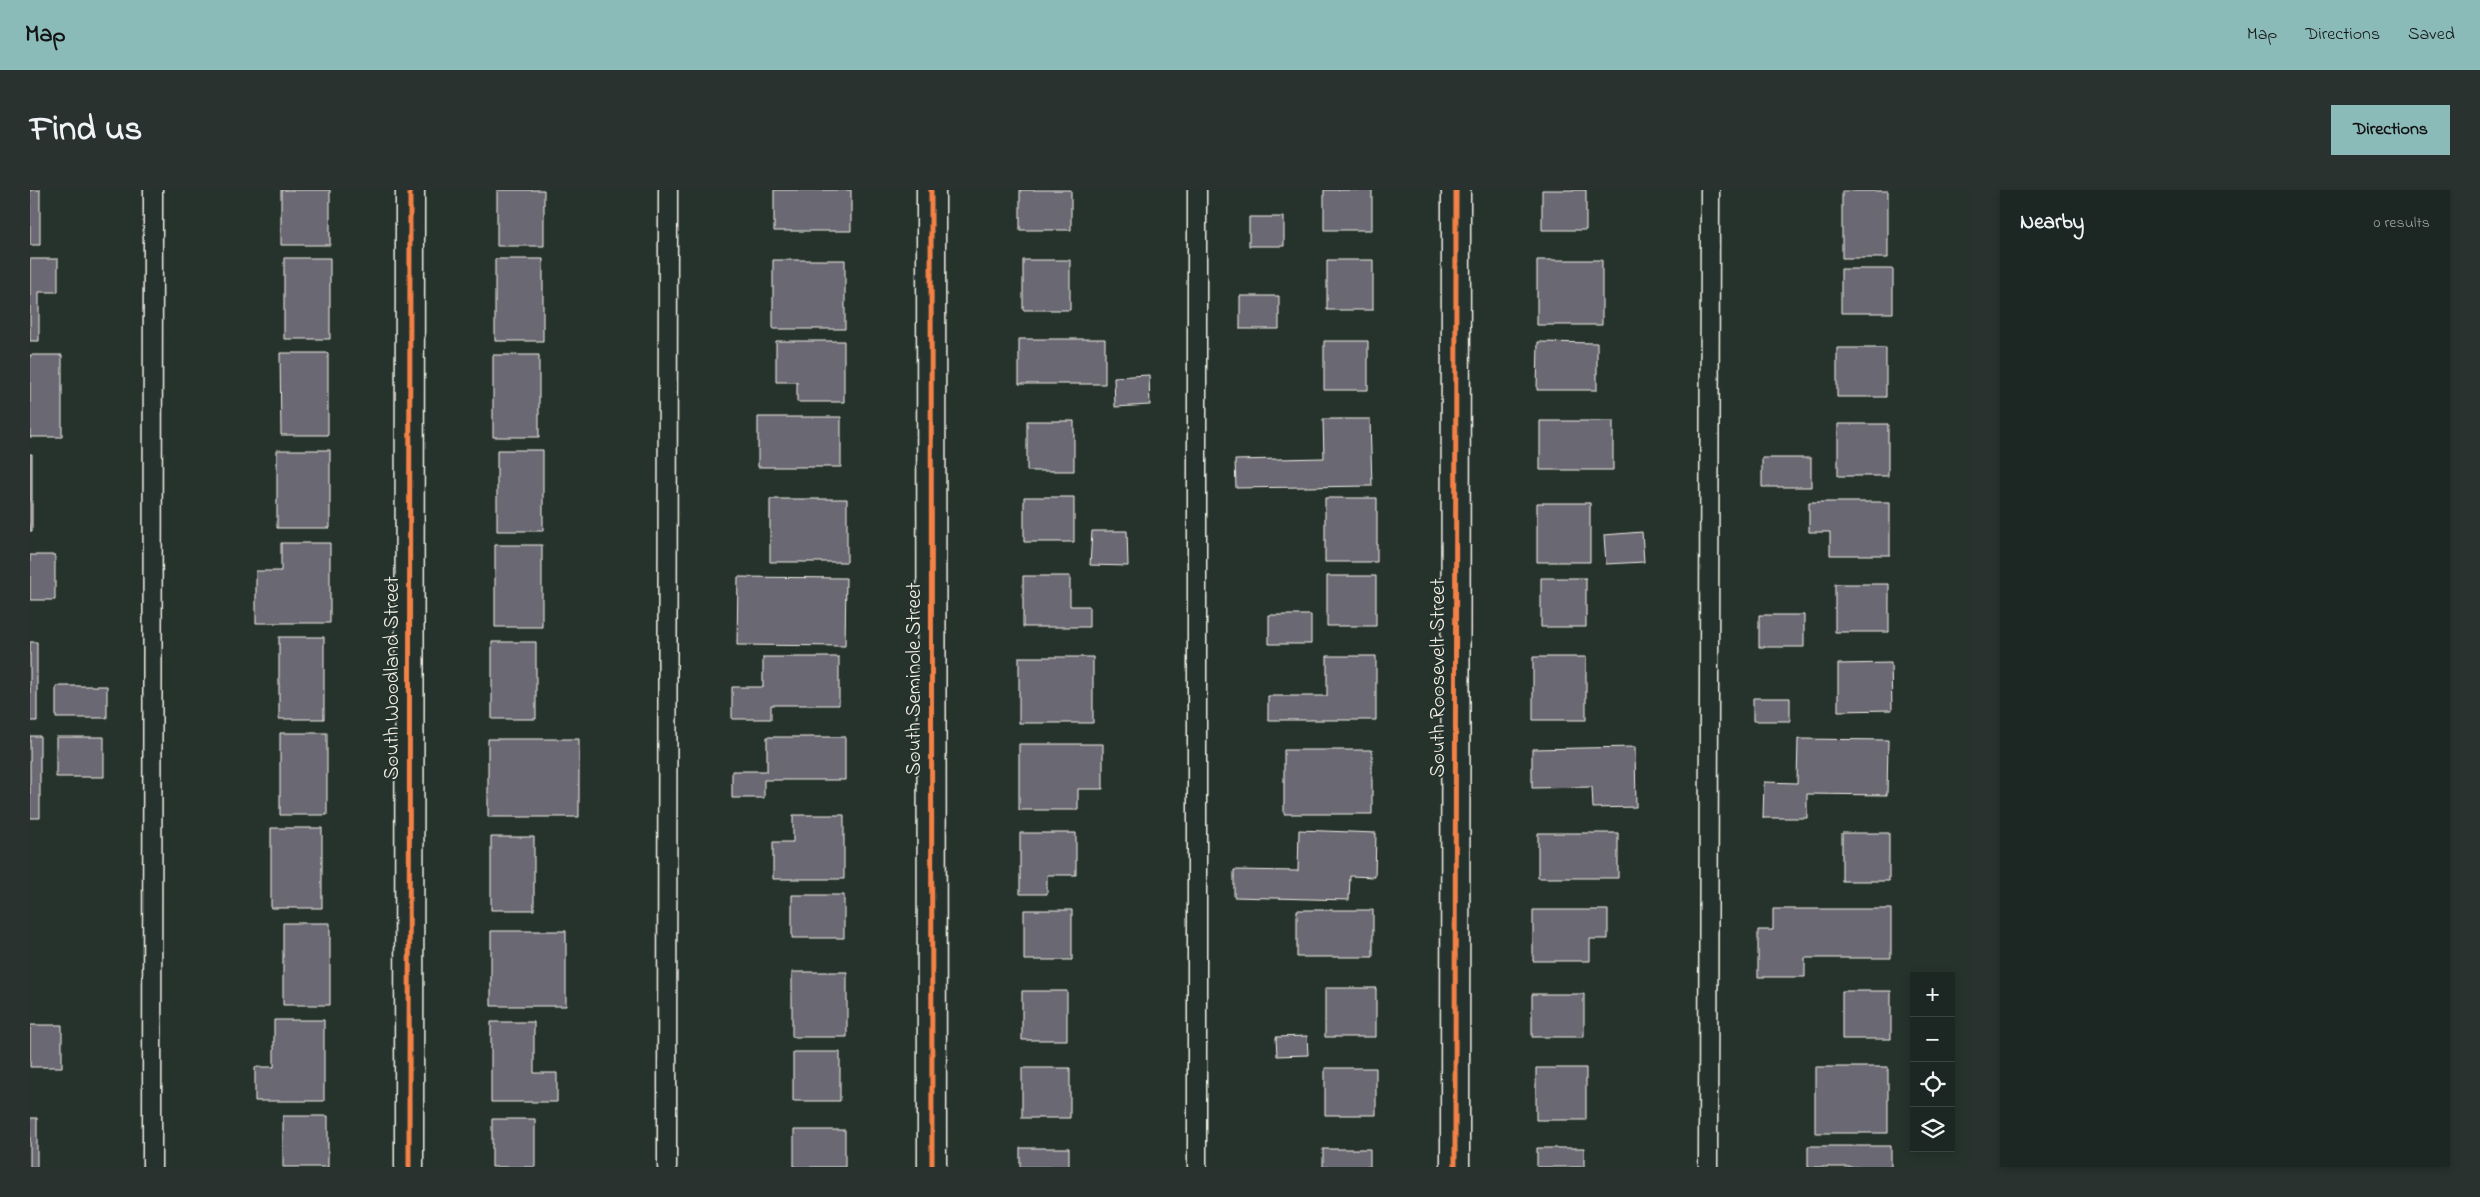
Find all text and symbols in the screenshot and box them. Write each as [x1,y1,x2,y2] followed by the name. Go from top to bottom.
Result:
[25,18,66,53] text: Map
[2247,22,2277,48] text: Map
[2305,22,2380,48] text: Directions
[2408,22,2455,48] text: Saved
[30,105,142,156] text: Find us
[2331,105,2450,155] button: Directions
[2020,208,2084,238] text: Nearby
[2374,211,2430,235] text: 0 results
[378,576,408,780] street label: South Woodland Street
[1424,578,1454,778] street label: South Roosevelt Street
[900,582,930,776] street label: South Seminole Street
[1910,972,1955,1152] map controls
[1910,972,1955,1017] button: +
[1910,1017,1955,1062] button: −
[1910,1062,1955,1107] button: locate
[1910,1107,1955,1152] button: layers

